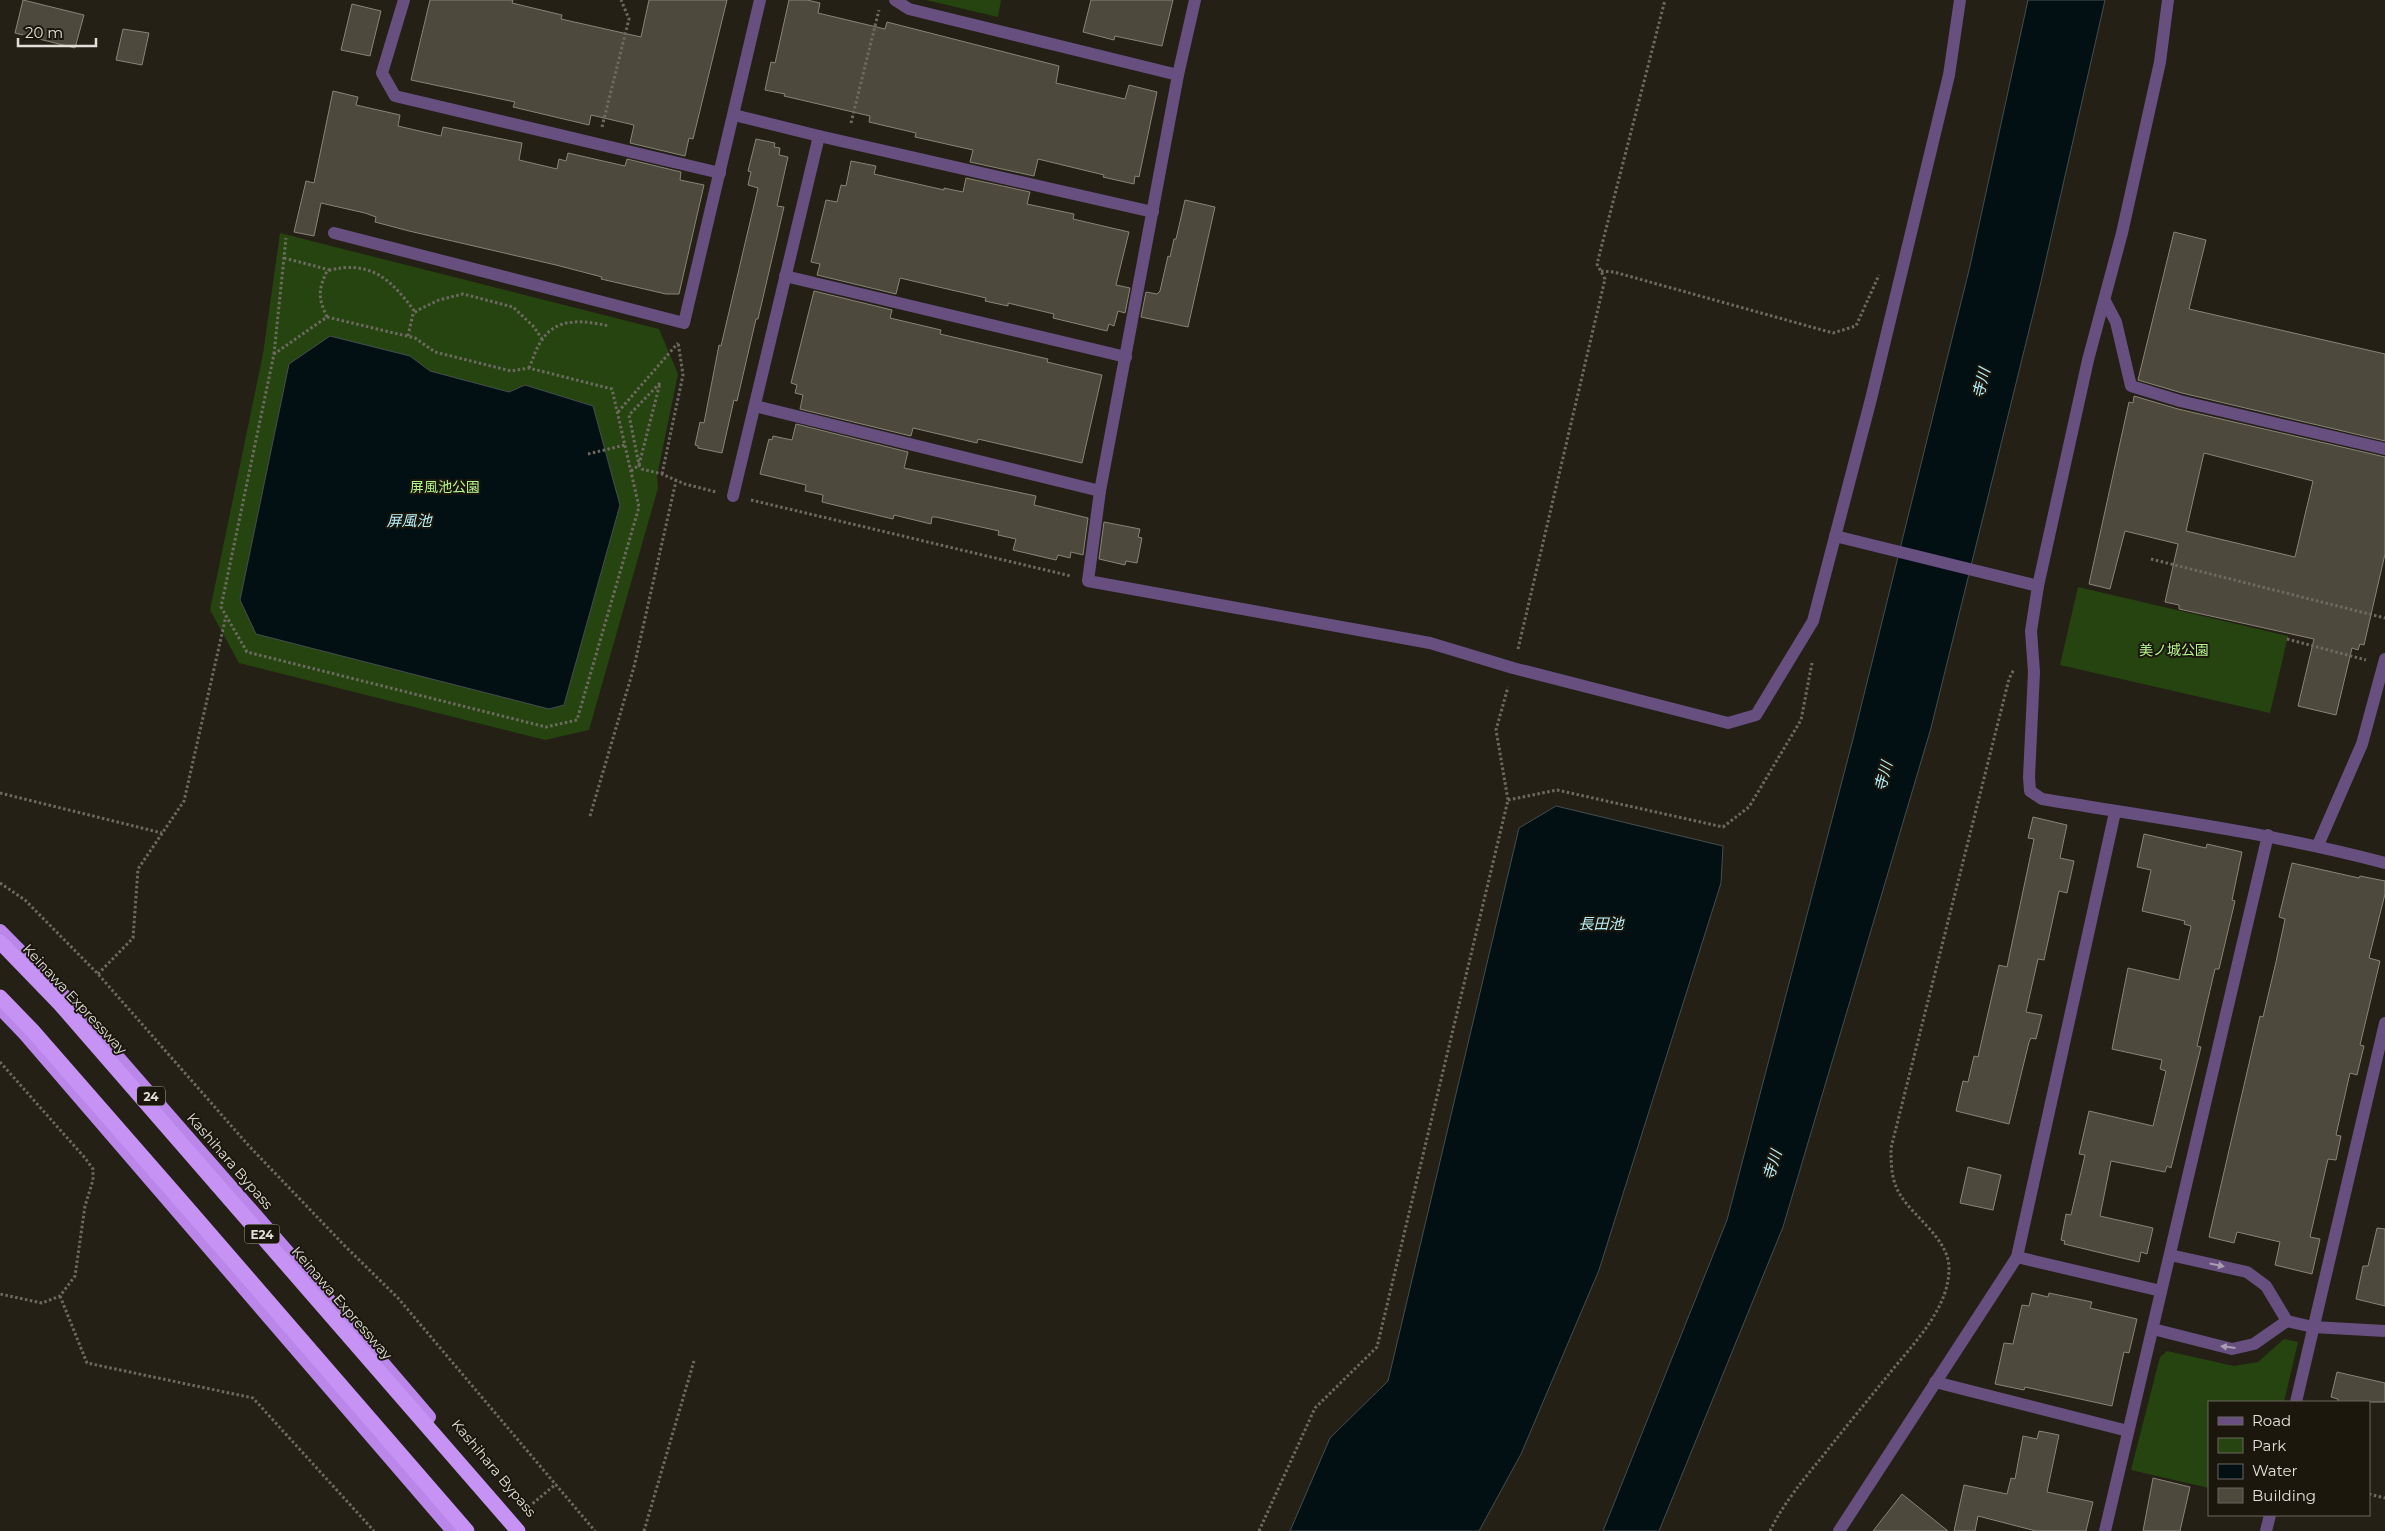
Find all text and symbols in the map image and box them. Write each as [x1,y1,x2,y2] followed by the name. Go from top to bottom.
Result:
[18,15,95,47] scale bar
[25,23,63,42] text: 20 m
[1968,364,1994,400] water label: 寺川
[410,478,480,496] park label: 屏風池公園
[386,511,433,530] water label: 屏風池
[2139,641,2209,659] park label: 美ノ城公園
[1870,757,1897,793] water label: 寺川
[1578,914,1625,933] water label: 長田池
[19,940,131,1058] street label: Keinawa Expressway
[137,1086,165,1106] road number: 24
[183,1109,277,1213] street label: Kashihara Bypass
[1759,1146,1786,1182] water label: 寺川
[244,1224,280,1244] road number: E24
[288,1243,396,1364] street label: Keinawa Expressway
[2210,1261,2225,1269] one-way arrow
[2219,1343,2235,1351] one-way arrow
[2208,1401,2370,1516] legend
[2252,1411,2291,1430] text: Road
[448,1415,540,1521] street label: Kashihara Bypass
[2252,1436,2286,1455] text: Park
[2252,1461,2298,1480] text: Water
[2252,1486,2316,1505] text: Building

